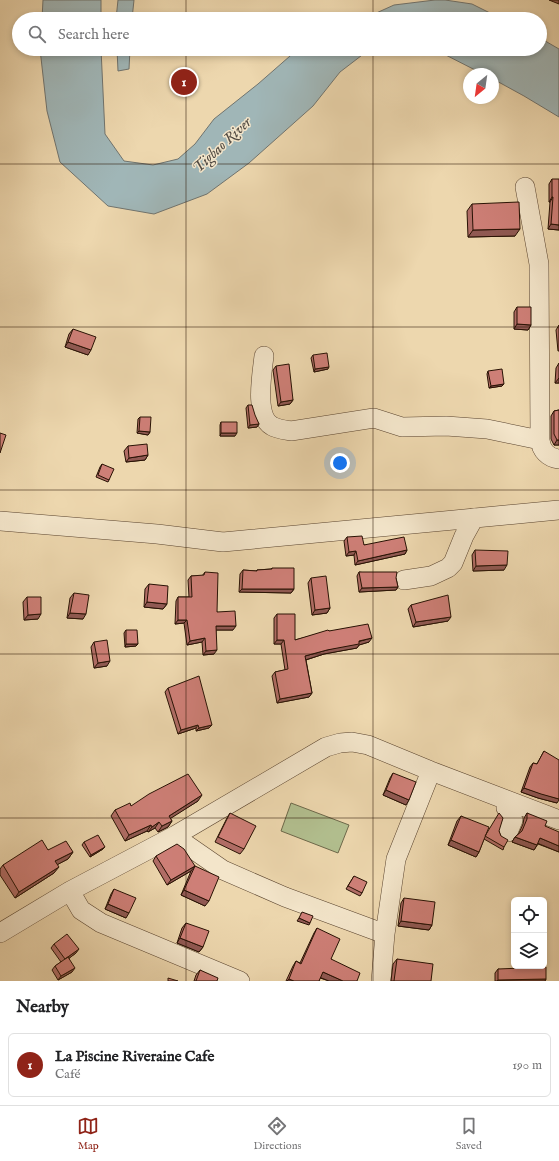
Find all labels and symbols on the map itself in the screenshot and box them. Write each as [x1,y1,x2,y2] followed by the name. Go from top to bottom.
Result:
[171,67,197,97] pin: 1
[463,68,499,104] north arrow
[189,112,257,178] water label: Tigbao River
[330,453,350,473] your location

